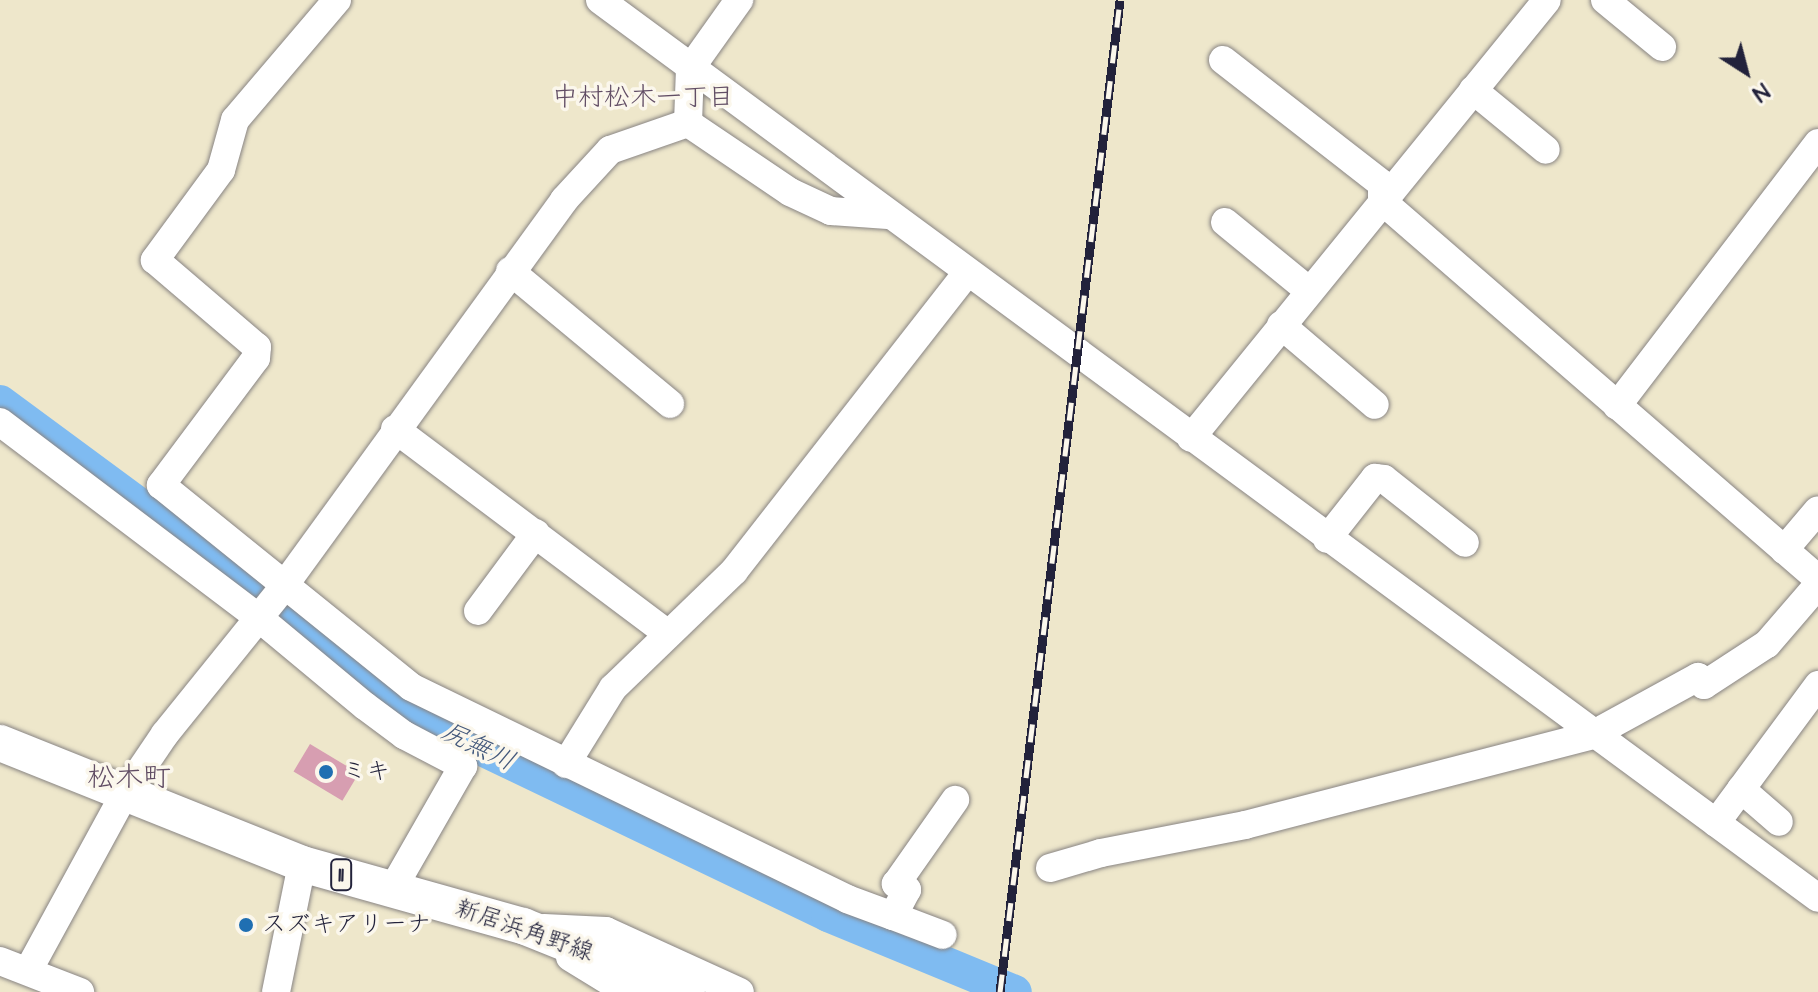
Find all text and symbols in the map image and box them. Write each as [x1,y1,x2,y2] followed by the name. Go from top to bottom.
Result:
[1706,32,1786,112] north arrow
[1746,75,1775,108] text: N
[552,82,734,114] district label: 中村松木一丁目
[436,716,520,778] water label: 尻無川
[342,758,390,786] place label: ミキ
[87,761,171,795] district label: 松木町
[317,763,335,781] marker: ミキ
[329,857,353,893] road number: 11
[451,894,597,968] street label: 新居浜角野線
[262,911,430,939] place label: スズキアリーナ
[237,916,255,934] marker: スズキアリーナ

